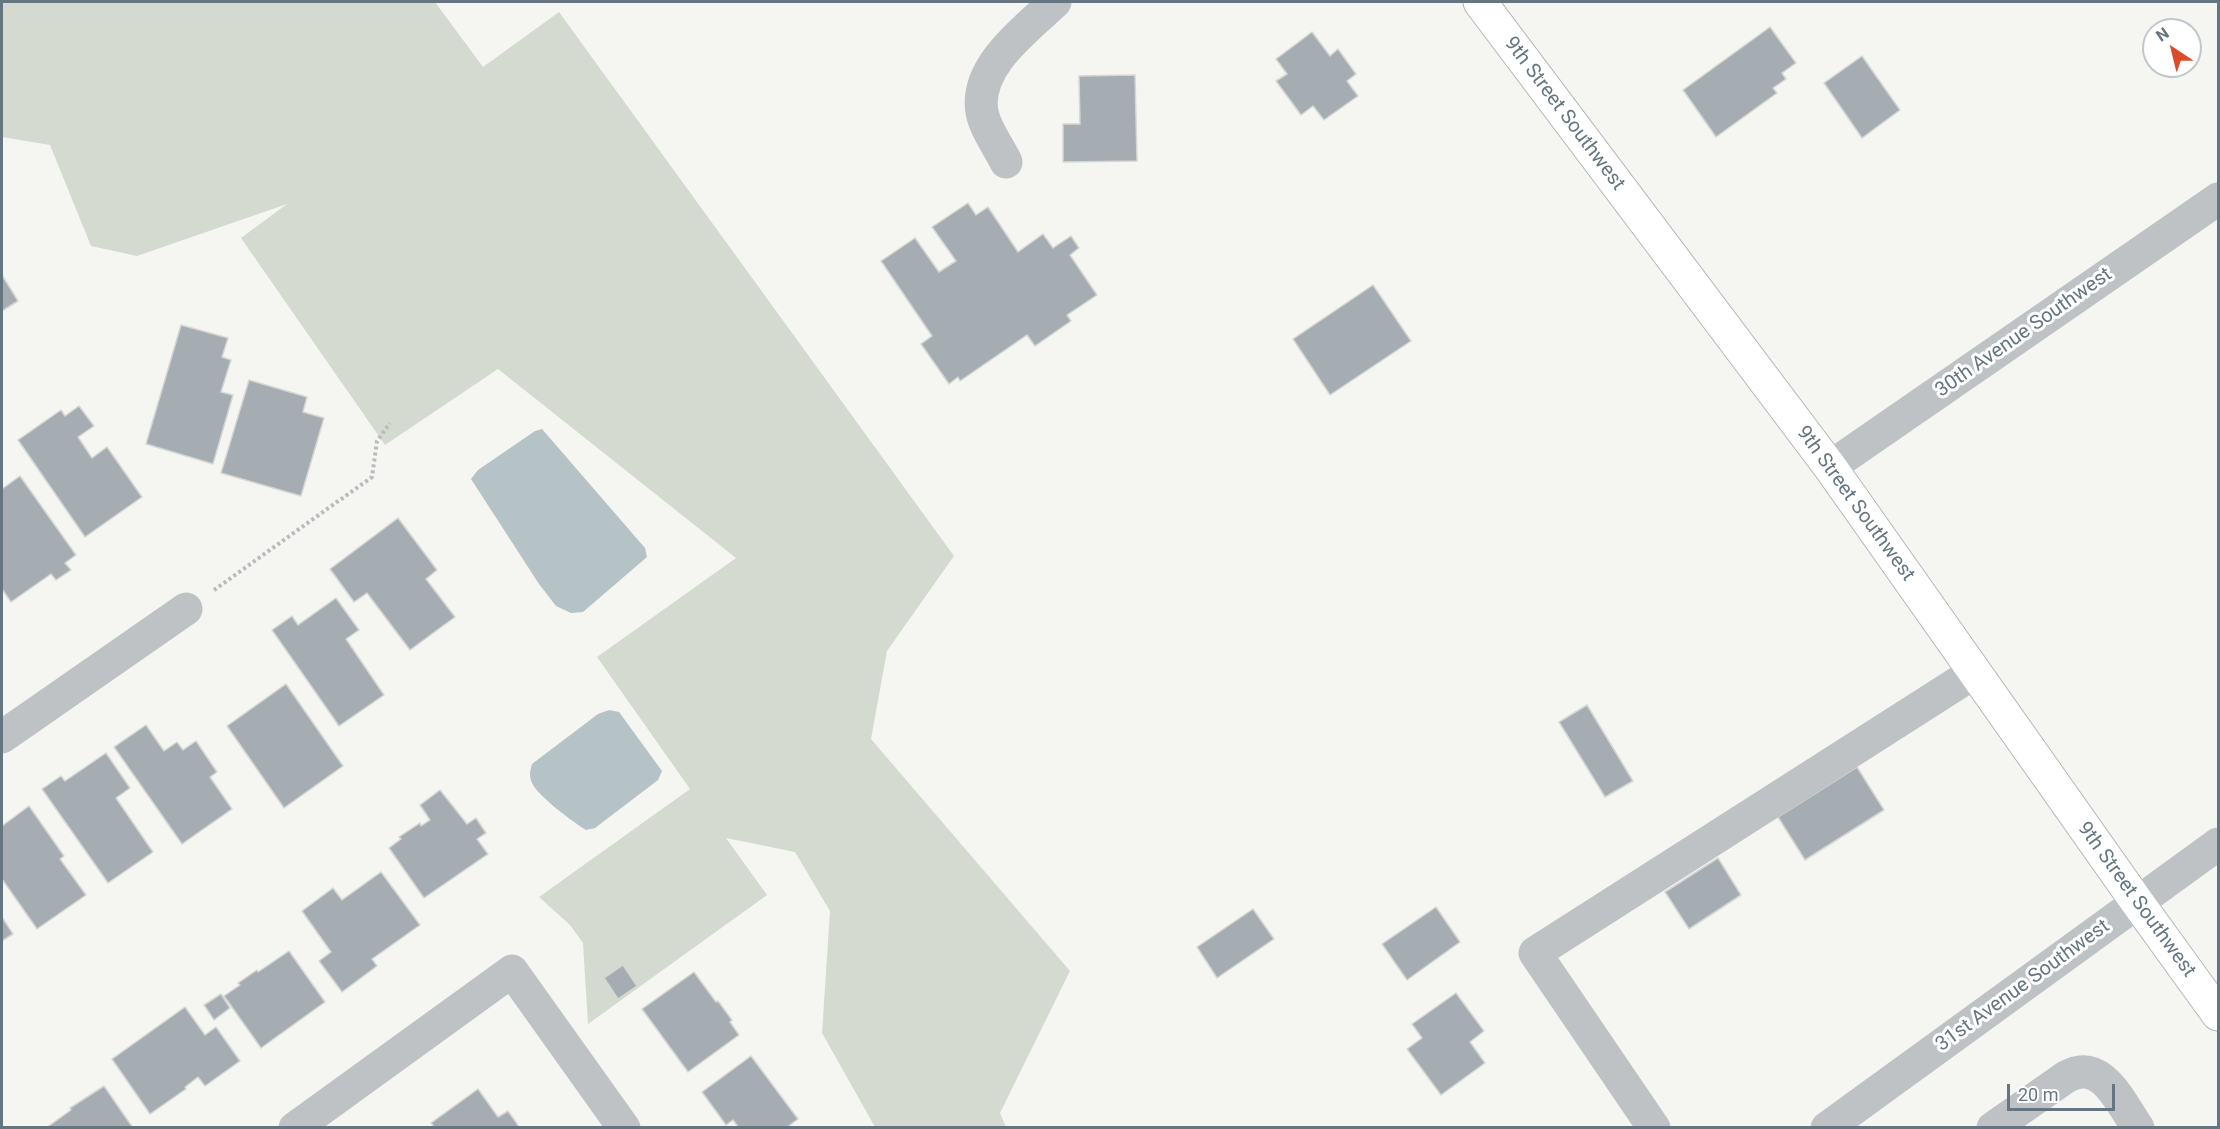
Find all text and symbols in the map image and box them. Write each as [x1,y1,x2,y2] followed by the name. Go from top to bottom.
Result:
[2142,18,2202,78] north arrow
[2152,23,2173,46] text: N
[1498,33,1630,195] street label: 9th Street Southwest
[1931,263,2117,403] street label: 30th Avenue Southwest
[1791,422,1919,586] street label: 9th Street Southwest
[2072,818,2200,982] street label: 9th Street Southwest
[1931,915,2115,1057] street label: 31st Avenue Southwest
[2010,1072,2118,1110] scale bar
[2018,1084,2058,1105] text: 20 m

